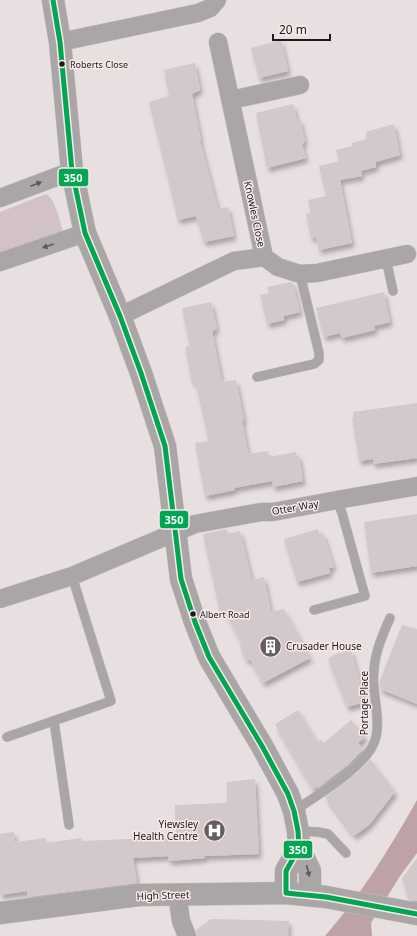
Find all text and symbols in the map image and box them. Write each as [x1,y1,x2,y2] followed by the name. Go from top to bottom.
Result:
[273,16,330,42] scale bar
[279,21,307,38] text: 20 m
[70,58,128,71] place label: Roberts Close
[57,59,67,69] marker: Roberts Close
[58,168,89,187] line badge: 350
[64,170,82,185] text: 350
[241,180,269,249] street label: Knowles Close
[30,181,42,187] one-way arrow
[42,243,54,249] one-way arrow
[271,496,320,518] street label: Otter Way
[159,510,189,529] line badge: 350
[165,512,183,527] text: 350
[200,608,250,621] place label: Albert Road
[188,609,198,619] marker: Albert Road
[258,633,284,659] building icon: Crusader House
[286,639,362,653] place label: Crusader House
[357,670,371,735] street label: Portage Place
[133,817,199,843] place label: Yiewsley Health Centre
[201,817,227,843] hospital icon: Yiewsley Health Centre
[283,840,313,859] line badge: 350
[289,842,307,857] text: 350
[306,864,312,877] one-way arrow
[136,887,190,903] street label: High Street

